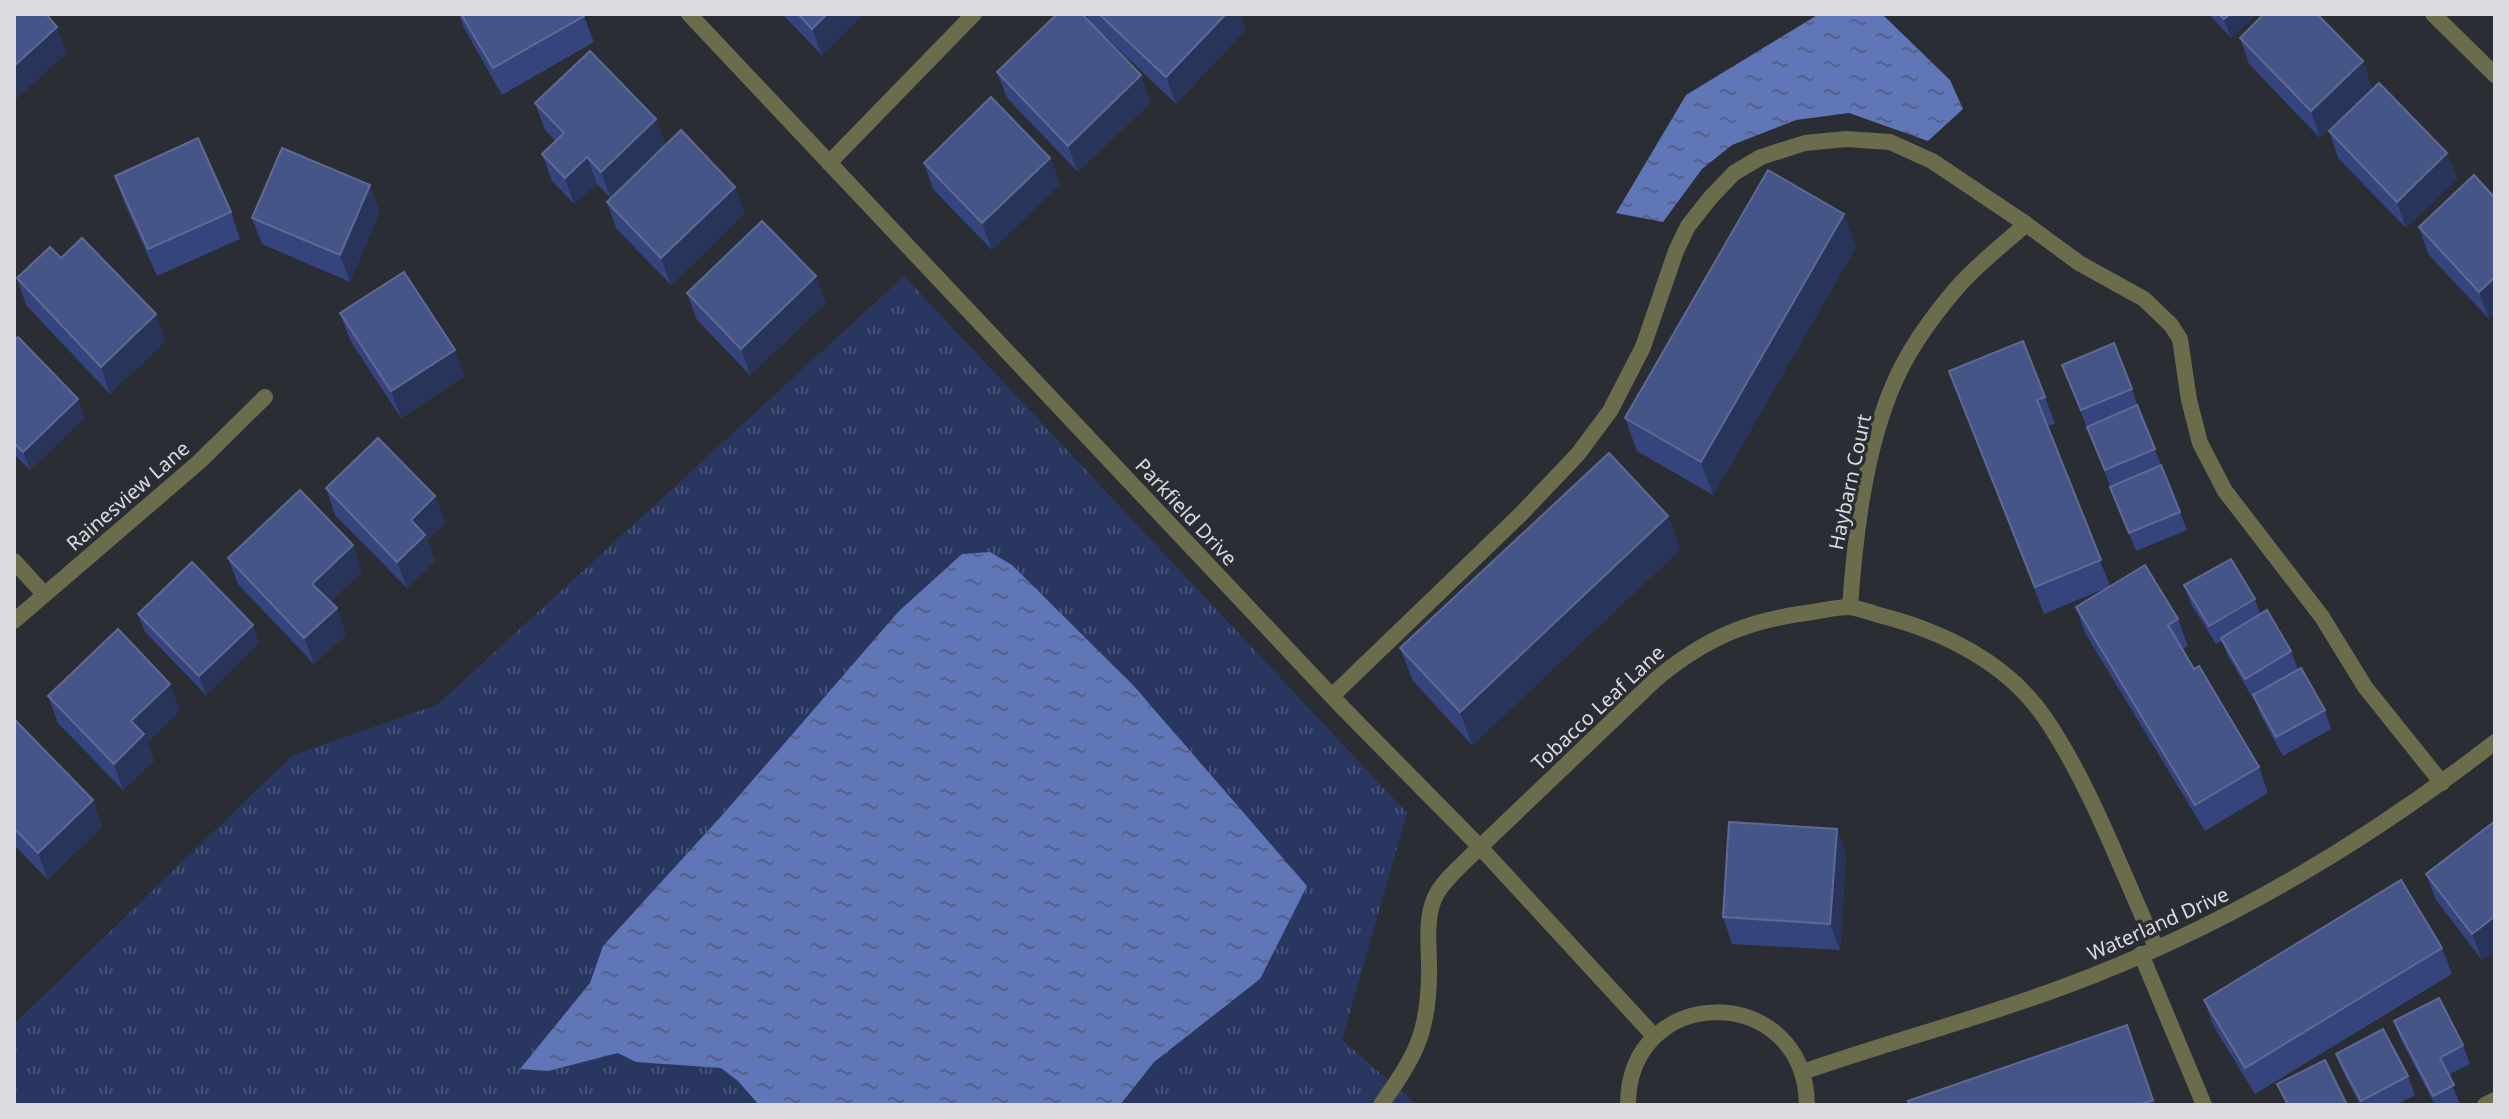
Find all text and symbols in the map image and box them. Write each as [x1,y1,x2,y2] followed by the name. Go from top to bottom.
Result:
[1822,412,1877,552] street label: Haybarn Court
[61,435,195,556] street label: Rainesview Lane
[1130,452,1243,571] street label: Parkfield Drive
[1525,639,1670,776] street label: Tobacco Leaf Lane
[2083,880,2233,967] street label: Waterland Drive

